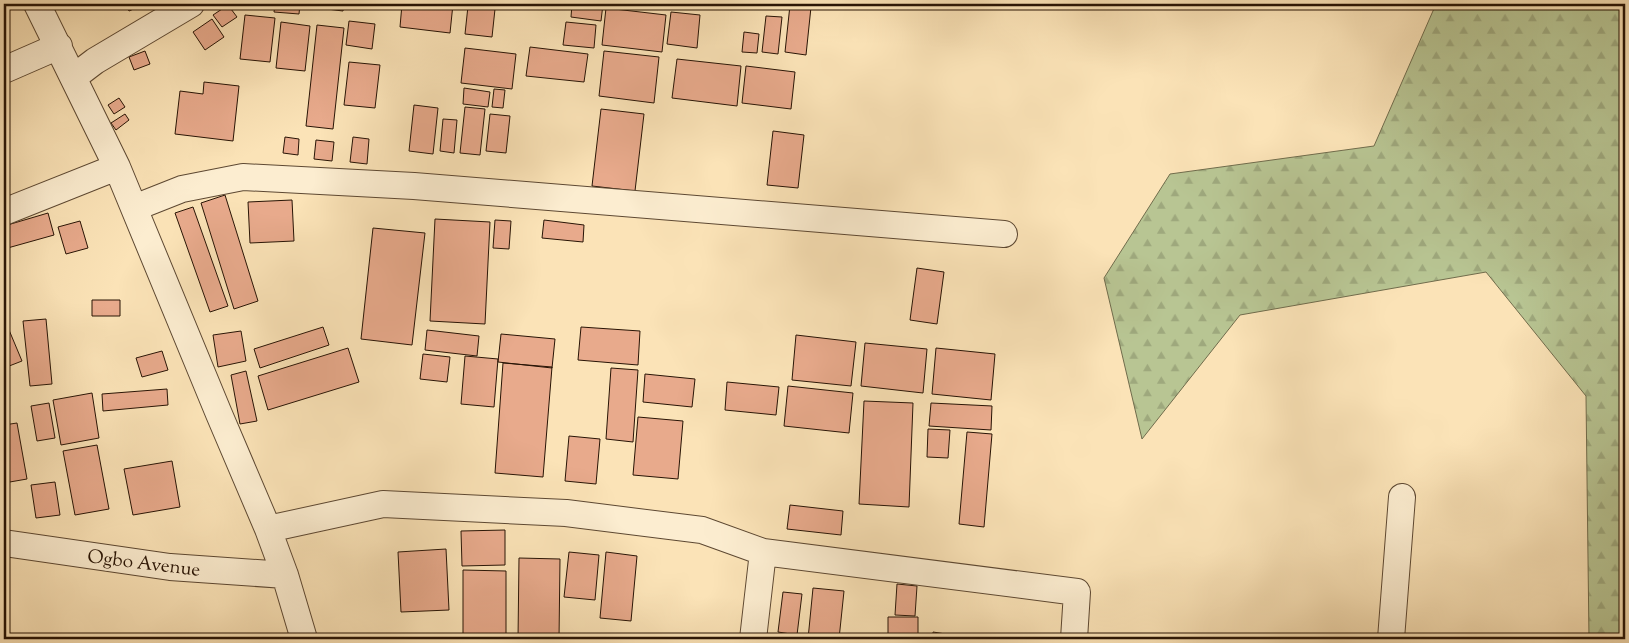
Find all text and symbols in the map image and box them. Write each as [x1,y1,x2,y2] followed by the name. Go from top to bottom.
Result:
[86,544,202,585] street label: Ogbo Avenue

